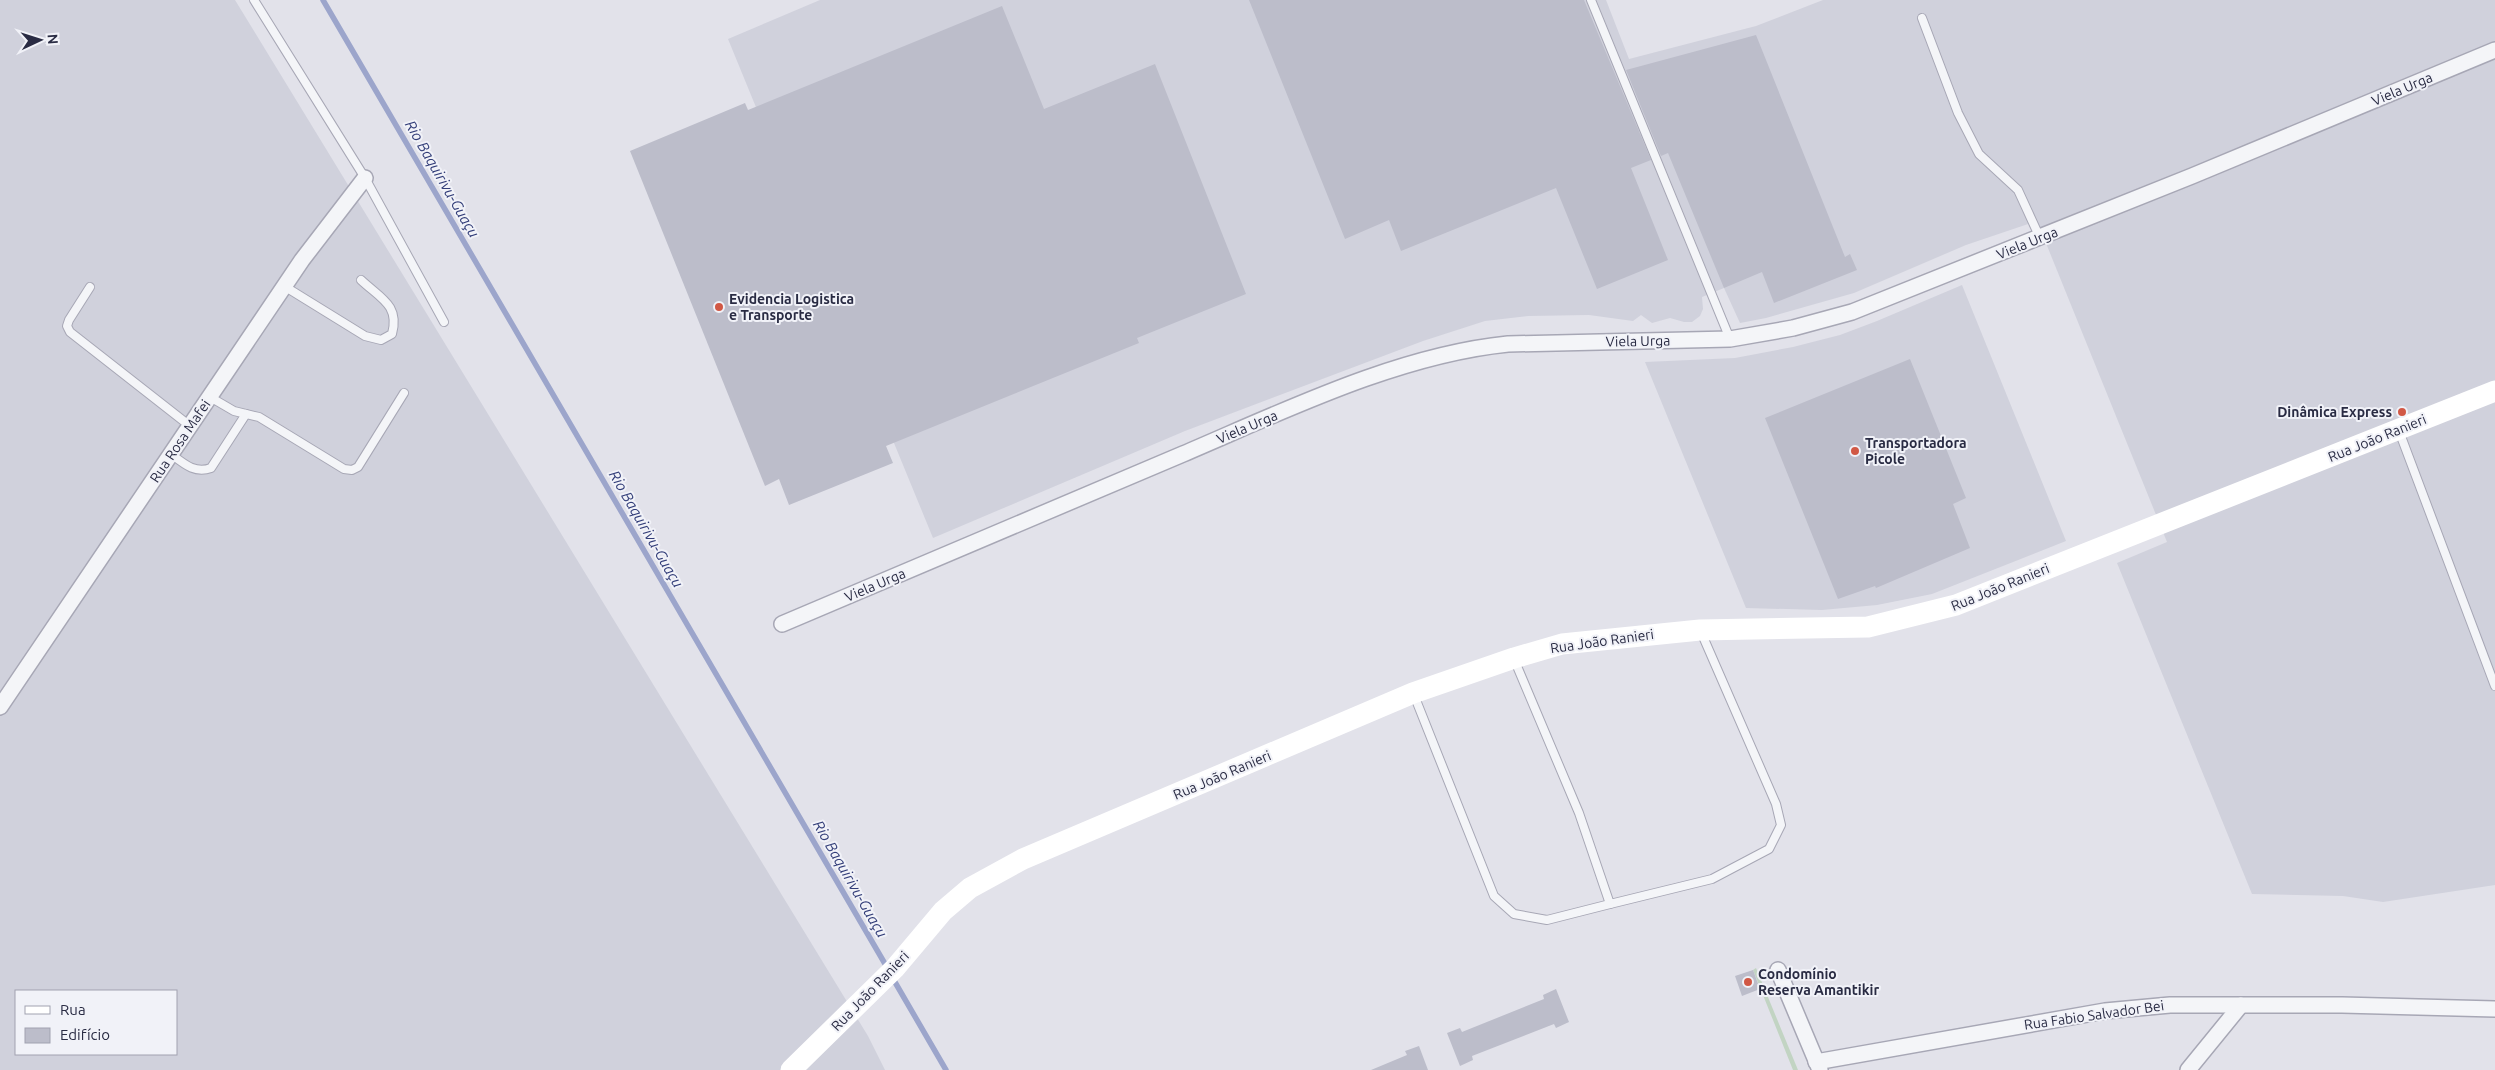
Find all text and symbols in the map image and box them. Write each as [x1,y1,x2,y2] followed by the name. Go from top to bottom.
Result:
[15,15,65,65] north arrow
[45,33,61,45] text: N
[2369,69,2435,109] street label: Viela Urga
[402,117,483,240] water label: Rio Baquirivu-Guaçu
[1994,223,2060,263] street label: Viela Urga
[729,291,854,323] place label: Evidencia Logistica e Transporte
[713,301,725,313] marker: Evidencia Logistica e Transporte
[1606,332,1670,350] street label: Viela Urga
[146,397,214,485] street label: Rua Rosa Mafei
[2277,404,2392,420] place label: Dinâmica Express
[2396,406,2408,418] marker: Dinâmica Express
[1214,407,1280,447] street label: Viela Urga
[2326,411,2428,465] street label: Rua João Ranieri
[1865,435,1967,467] place label: Transportadora Picole
[1849,445,1861,457] marker: Transportadora Picole
[606,467,687,590] water label: Rio Baquirivu-Guaçu
[1949,560,2051,614] street label: Rua João Ranieri
[842,565,908,605] street label: Viela Urga
[1549,626,1655,656] street label: Rua João Ranieri
[1171,747,1273,803] street label: Rua João Ranieri
[810,817,891,940] water label: Rio Baquirivu-Guaçu
[828,948,912,1034] street label: Rua João Ranieri
[1758,966,1879,998] place label: Condomínio Reserva Amantikir
[1742,976,1754,988] marker: Condomínio Reserva Amantikir
[15,990,178,1055] legend
[2023,997,2165,1033] street label: Rua Fabio Salvador Bei
[60,1001,86,1018] text: Rua
[60,1026,110,1043] text: Edifício

